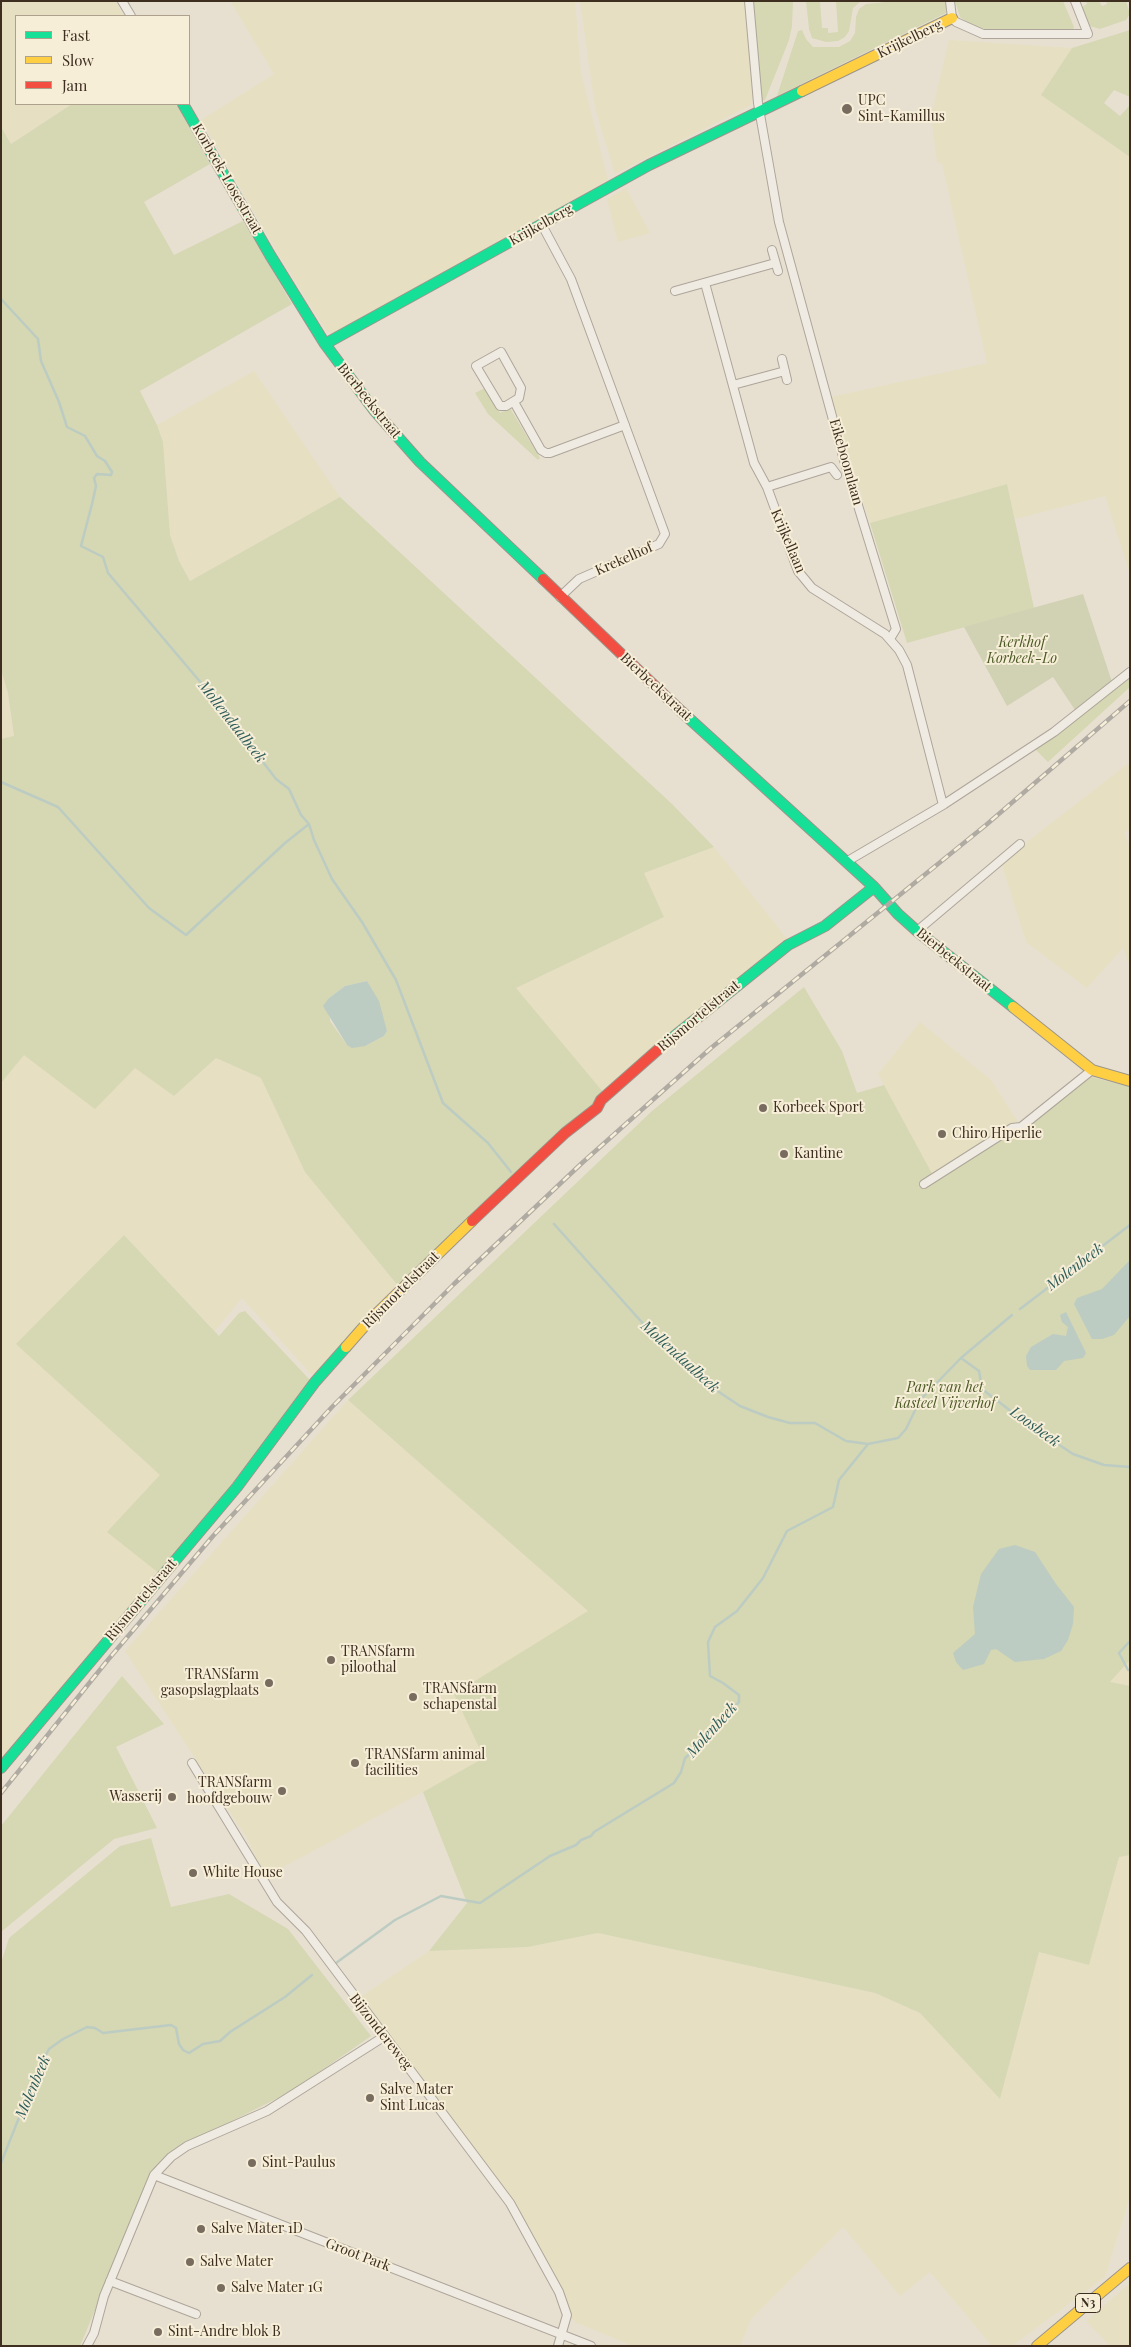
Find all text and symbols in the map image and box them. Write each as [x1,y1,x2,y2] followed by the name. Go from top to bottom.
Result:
[15,15,190,105] legend
[875,16,945,62] street label: Krijkelberg
[62,25,90,45] text: Fast
[62,50,94,70] text: Slow
[62,75,87,95] text: Jam
[858,93,945,125] place label: UPC Sint-Kamillus
[840,102,854,116] marker: UPC Sint-Kamillus
[189,121,265,237] street label: Korbeek-Losestraat
[506,201,576,249] street label: Krijkelberg
[334,360,404,442] street label: Bierbeekstraat
[826,417,866,507] street label: Eikeboomlaan
[767,506,809,576] street label: Krijkellaan
[593,539,655,579] street label: Krekelhof
[987,635,1057,668] park label: Kerkhof Korbeek-Lo
[617,650,695,724] street label: Bierbeekstraat
[194,677,270,767] water label: Mollendaalbeek
[913,925,995,995] street label: Bierbeekstraat
[655,977,743,1055] street label: Rijsmortelstraat
[773,1100,864,1116] place label: Korbeek Sport
[757,1102,769,1114] marker: Korbeek Sport
[952,1126,1042,1142] place label: Chiro Hiperlie
[936,1128,948,1140] marker: Chiro Hiperlie
[794,1146,843,1162] place label: Kantine
[778,1148,790,1160] marker: Kantine
[1043,1240,1107,1294] water label: Molenbeek
[359,1248,443,1332] street label: Rijsmortelstraat
[637,1317,723,1397] water label: Mollendaalbeek
[894,1380,996,1412] park label: Park van het Kasteel Vijverhof
[1007,1403,1063,1451] water label: Loosbeek
[102,1556,180,1644] street label: Rijsmortelstraat
[341,1644,415,1676] place label: TRANSfarm piloothal
[325,1654,337,1666] marker: TRANSfarm piloothal
[161,1667,259,1700] place label: TRANSfarm gasopslagplaats
[263,1677,275,1689] marker: TRANSfarm gasopslagplaats
[423,1681,497,1714] place label: TRANSfarm schapenstal
[407,1691,419,1703] marker: TRANSfarm schapenstal
[683,1699,741,1761] water label: Molenbeek
[365,1747,485,1780] place label: TRANSfarm animal facilities
[349,1757,361,1769] marker: TRANSfarm animal facilities
[187,1775,272,1808] place label: TRANSfarm hoofdgebouw
[276,1785,288,1797] marker: TRANSfarm hoofdgebouw
[109,1789,162,1805] place label: Wasserij
[166,1791,178,1803] marker: Wasserij
[203,1865,283,1881] place label: White House
[187,1867,199,1879] marker: White House
[346,1990,416,2074] street label: Bijzondereweg
[12,2052,54,2122] water label: Molenbeek
[380,2082,453,2114] place label: Salve Mater Sint Lucas
[364,2092,376,2104] marker: Salve Mater Sint Lucas
[262,2155,336,2171] place label: Sint-Paulus
[246,2157,258,2169] marker: Sint-Paulus
[211,2221,303,2237] place label: Salve Mater 1D
[195,2223,207,2235] marker: Salve Mater 1D
[323,2235,393,2275] street label: Groot Park
[200,2254,273,2270] place label: Salve Mater
[184,2256,196,2268] marker: Salve Mater
[231,2280,323,2296] place label: Salve Mater 1G
[215,2282,227,2294] marker: Salve Mater 1G
[1076,2294,1100,2312] road number: N3
[168,2324,281,2340] place label: Sint-Andre blok B
[152,2326,164,2338] marker: Sint-Andre blok B

